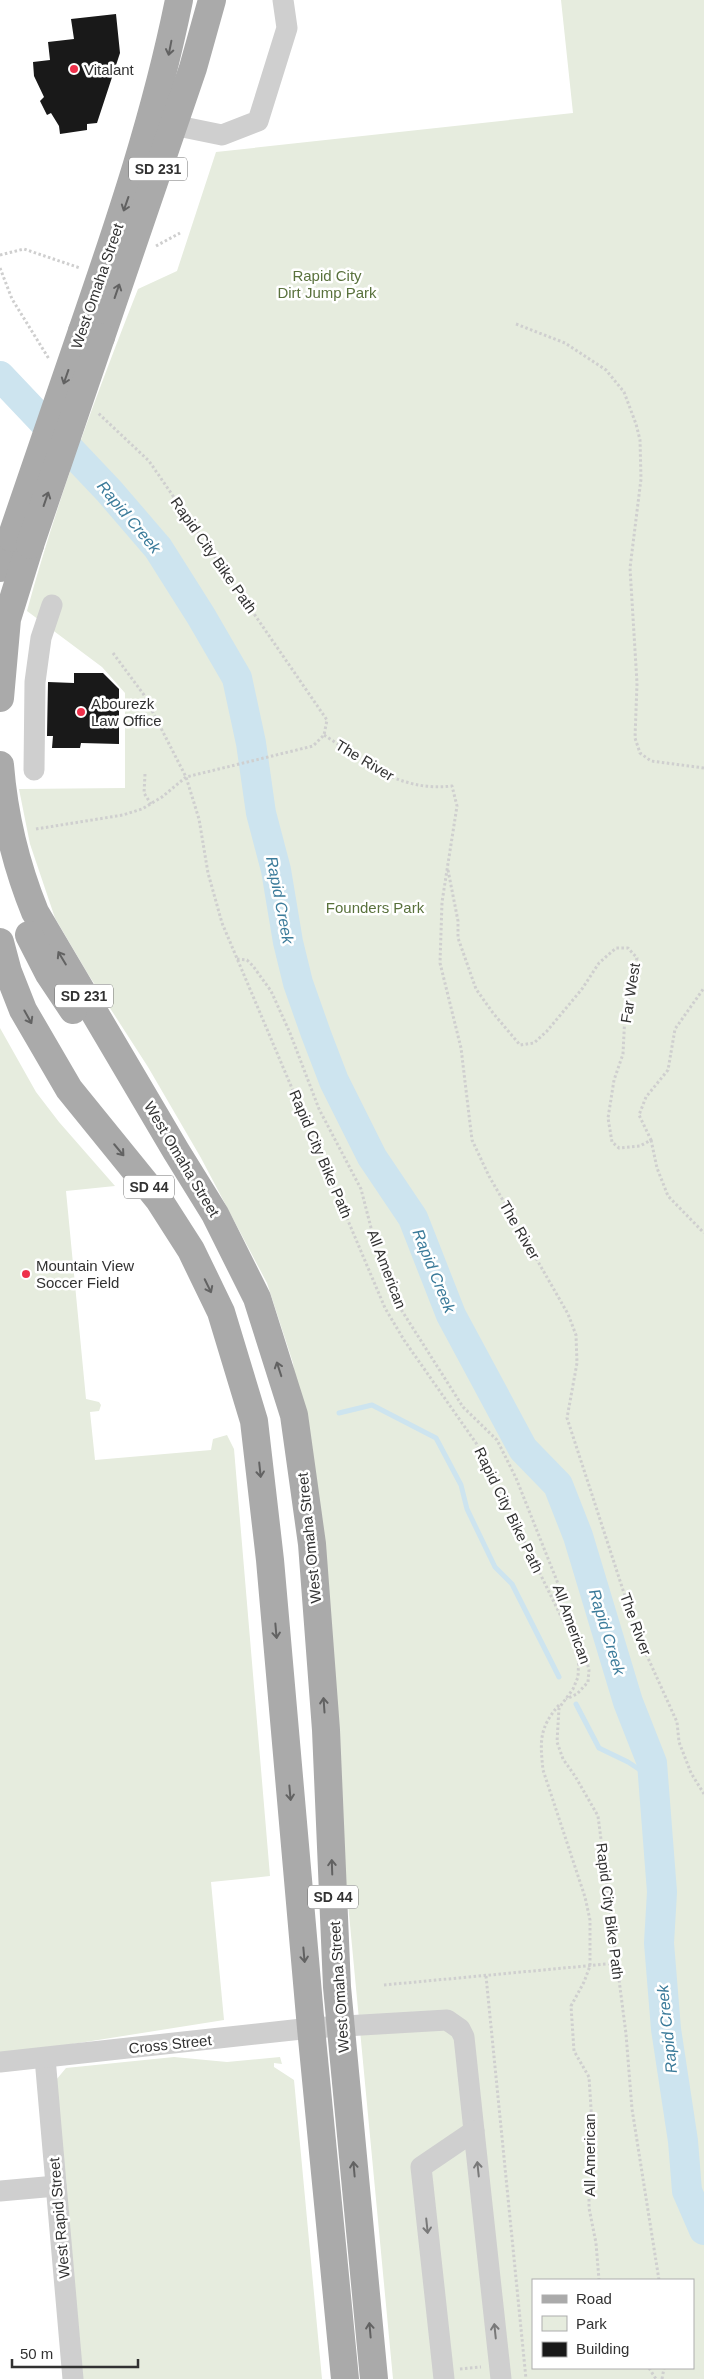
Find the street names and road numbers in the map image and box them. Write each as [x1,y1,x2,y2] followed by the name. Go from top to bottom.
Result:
[129,157,187,180] road number: SD 231
[68,220,127,351] street label: West Omaha Street
[168,494,260,616] street label: Rapid City Bike Path
[333,736,397,784] street label: The River
[617,961,643,1024] street label: Far West
[55,984,113,1008] road number: SD 231
[286,1087,356,1221] street label: Rapid City Bike Path
[141,1098,224,1220] street label: West Omaha Street
[124,1176,174,1198] road number: SD 44
[496,1198,544,1262] street label: The River
[364,1227,410,1311] street label: All American
[471,1444,547,1576] street label: Rapid City Bike Path
[294,1471,324,1604] street label: West Omaha Street
[550,1582,594,1666] street label: All American
[617,1591,655,1657] street label: The River
[593,1842,627,1980] street label: Rapid City Bike Path
[308,1885,358,1908] road number: SD 44
[326,1920,352,2053] street label: West Omaha Street
[128,2031,213,2057] street label: Cross Street
[581,2113,598,2197] street label: All American
[45,2156,73,2279] street label: West Rapid Street

